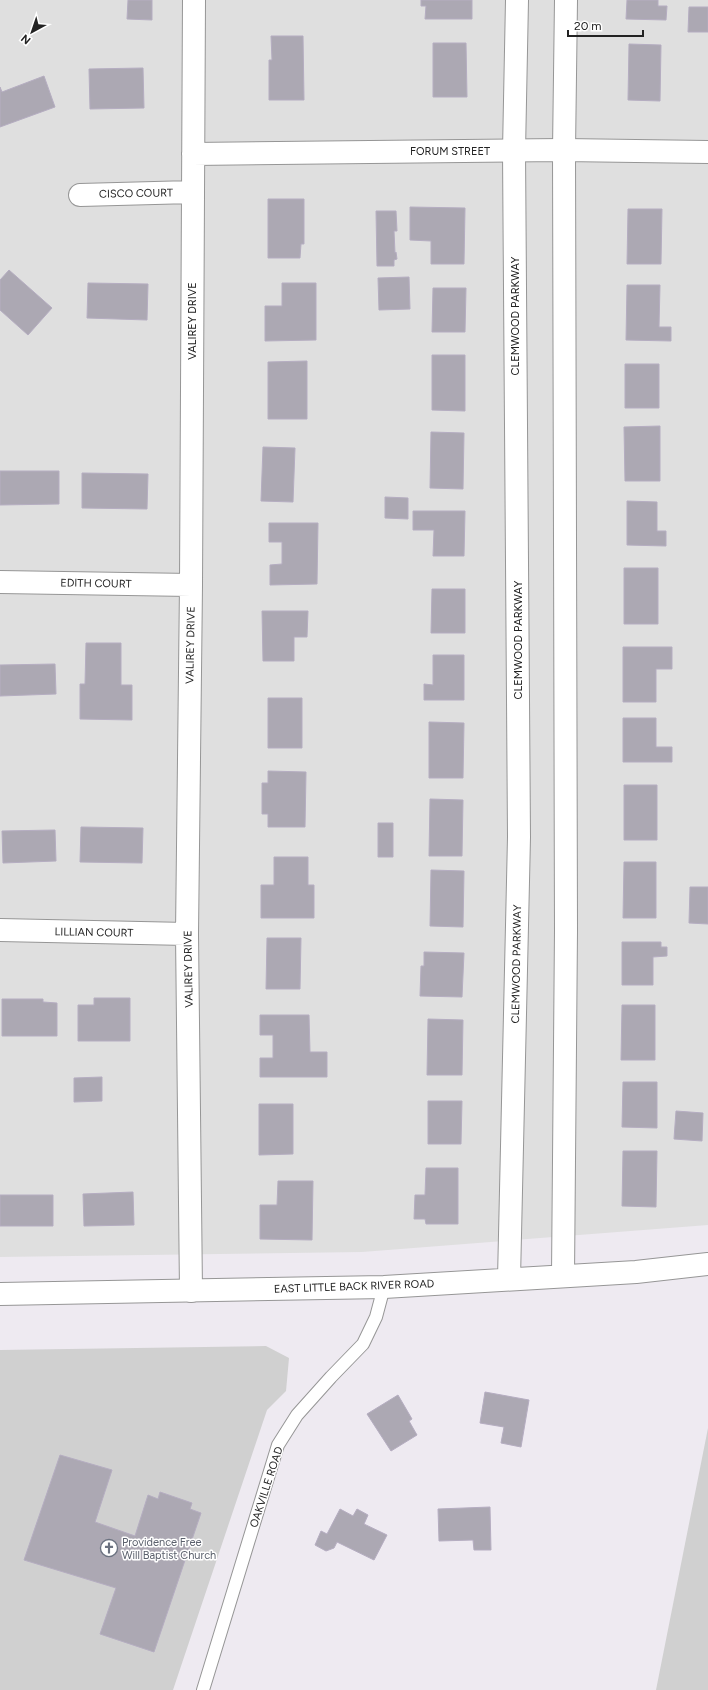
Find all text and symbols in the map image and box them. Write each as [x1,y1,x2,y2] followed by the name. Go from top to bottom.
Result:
[12,12,52,52] north arrow
[568,12,643,38] scale bar
[574,19,602,33] text: 20 m
[18,32,33,47] text: N
[410,145,490,158] street label: FORUM STREET
[99,186,173,201] street label: CISCO COURT
[509,256,522,375] street label: CLEMWOOD PARKWAY
[186,282,199,360] street label: VALIREY DRIVE
[60,576,132,591] street label: EDITH COURT
[512,580,525,699] street label: CLEMWOOD PARKWAY
[183,606,198,684] street label: VALIREY DRIVE
[509,904,524,1024] street label: CLEMWOOD PARKWAY
[54,925,134,940] street label: LILLIAN COURT
[181,930,196,1008] street label: VALIREY DRIVE
[274,1277,435,1296] street label: EAST LITTLE BACK RIVER ROAD
[247,1445,286,1529] street label: OAKVILLE ROAD
[122,1536,216,1562] place label: Providence Free Will Baptist Church
[99,1538,119,1558] church icon: Providence Free Will Baptist Church

